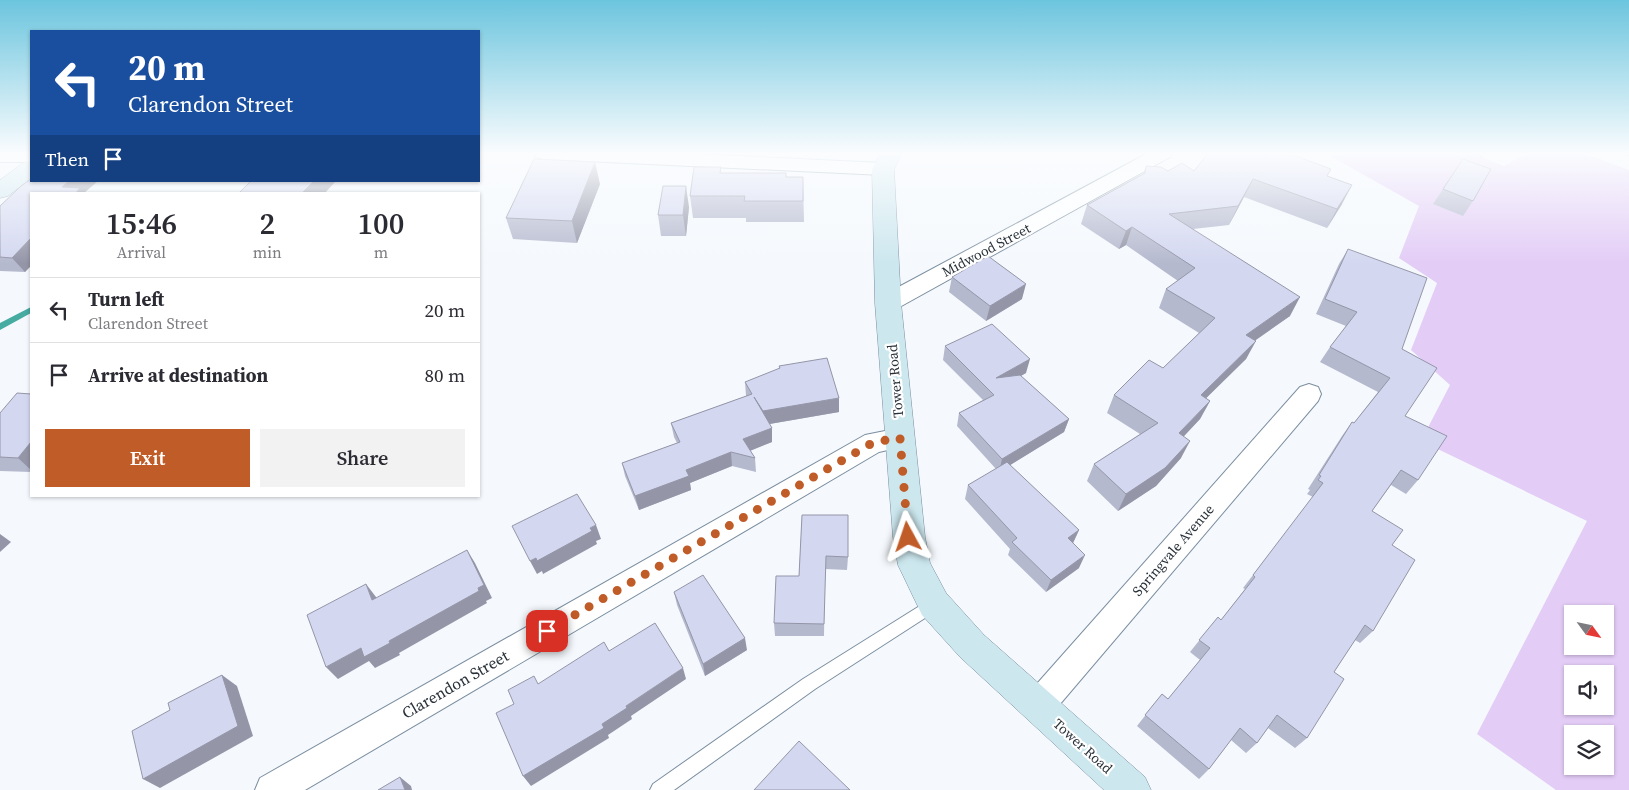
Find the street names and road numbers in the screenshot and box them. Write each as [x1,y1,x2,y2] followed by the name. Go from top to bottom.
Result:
[938,218,1034,282] street label: Midwood Street
[882,343,908,419] street label: Tower Road
[1128,500,1218,600] street label: Springvale Avenue
[398,644,513,723] street label: Clarendon Street
[1049,714,1117,778] street label: Tower Road

